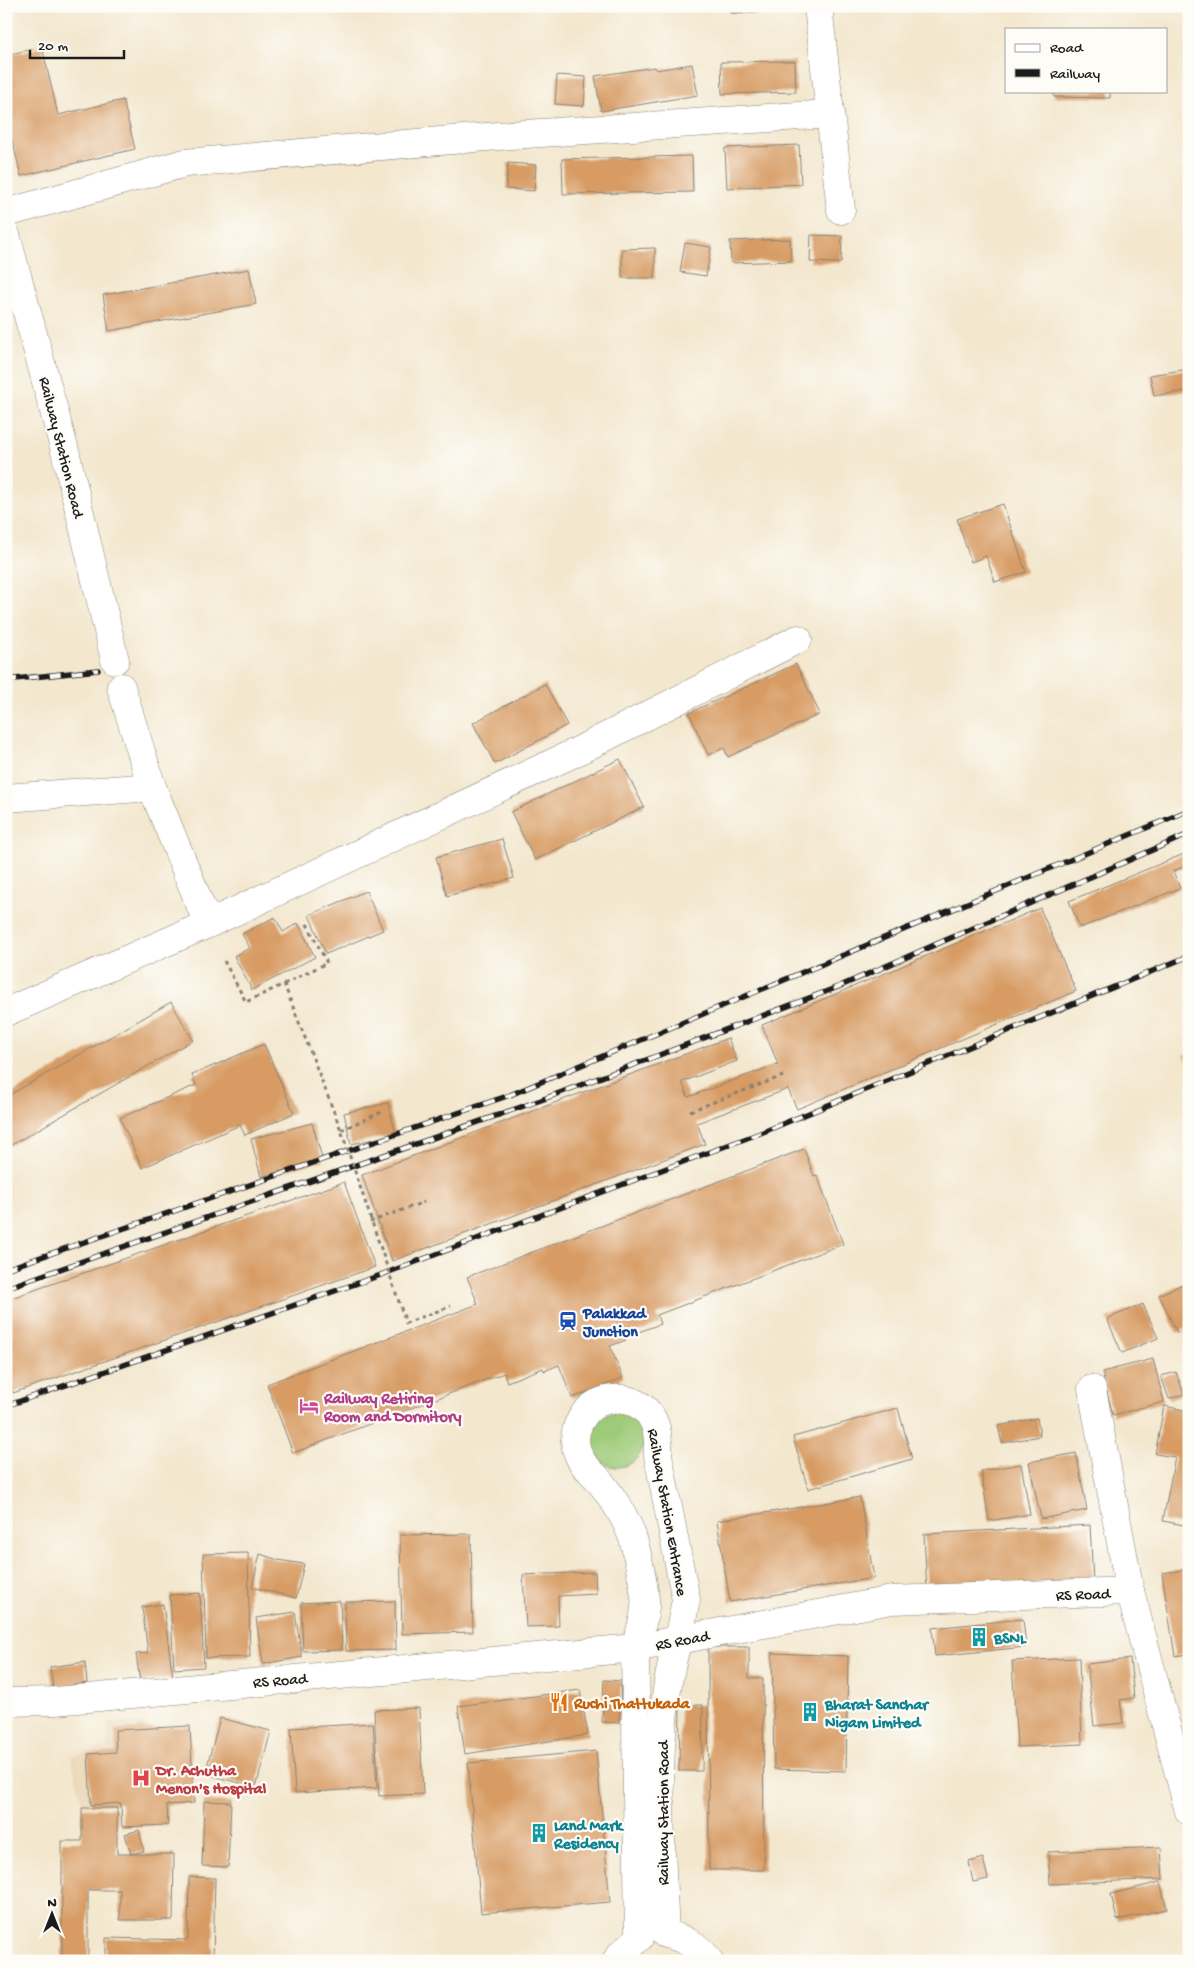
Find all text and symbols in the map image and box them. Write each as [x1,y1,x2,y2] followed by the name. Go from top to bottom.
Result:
[30,28,124,60] scale bar
[1005,28,1168,92] legend
[38,38,68,56] text: 20 m
[1050,40,1084,58] text: Road
[1050,66,1101,84] text: Railway
[33,375,87,522] street label: Railway Station Road
[582,1306,647,1343] place label: Palakkad Junction
[557,1310,579,1332] station icon: Palakkad Junction
[323,1391,462,1428] place label: Railway Retiring Room and Dormitory
[298,1395,320,1417] hotel icon: Railway Retiring Room and Dormitory
[641,1427,690,1599] street label: Railway Station Entrance
[1056,1586,1112,1607] street label: RS Road
[968,1626,990,1648] building icon: BSNL
[654,1628,713,1657] street label: RS Road
[993,1631,1027,1650] place label: BSNL
[252,1671,310,1694] street label: RS Road
[548,1691,570,1713] restaurant icon: Ruchi Thattukada
[573,1696,691,1715] place label: Ruchi Thattukada
[824,1697,930,1734] place label: Bharat Sanchar Nigam Limited
[799,1701,821,1723] building icon: Bharat Sanchar Nigam Limited
[656,1739,675,1885] street label: Railway Station Road
[154,1763,267,1800] place label: Dr. Achutha Menon's Hospital
[130,1767,152,1789] hospital icon: Dr. Achutha Menon's Hospital
[553,1818,624,1855] place label: Land Mark Residency
[528,1822,550,1844] building icon: Land Mark Residency
[28,1890,78,1940] north arrow
[47,1895,57,1912] text: N

